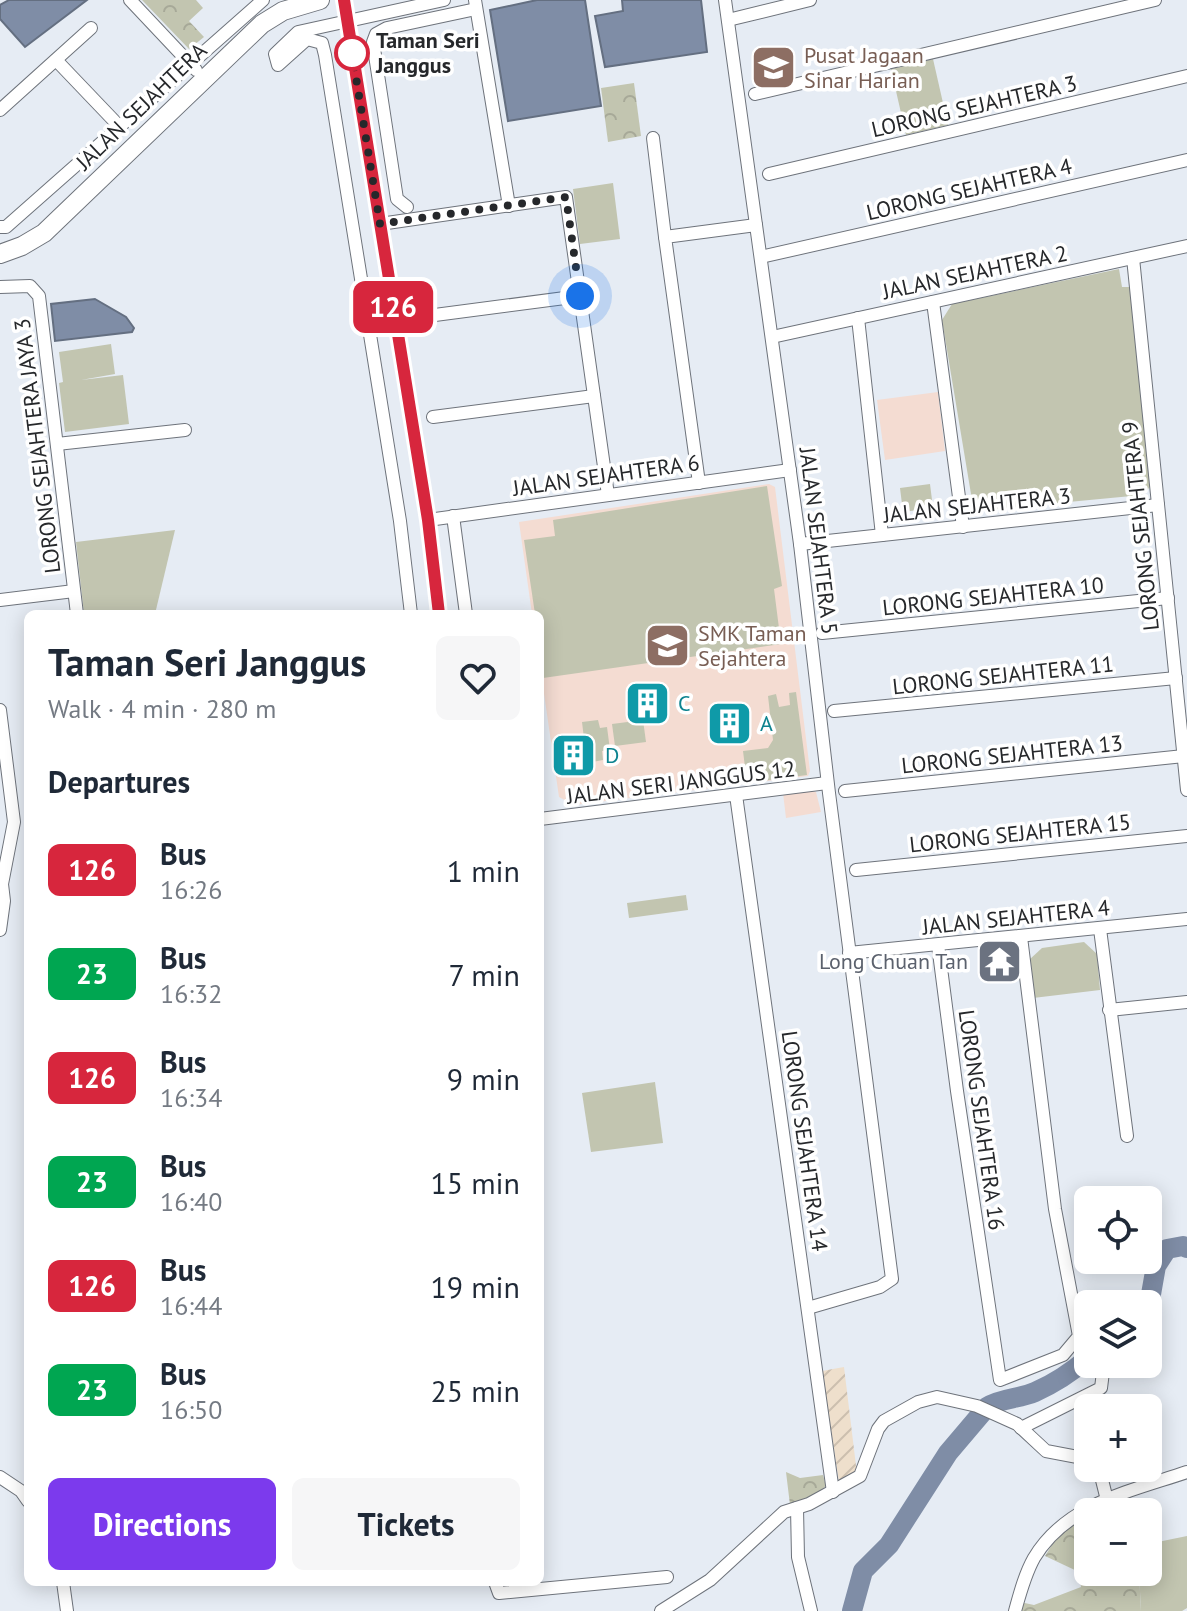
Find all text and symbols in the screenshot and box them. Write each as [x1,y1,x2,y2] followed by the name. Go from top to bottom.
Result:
[375,26,480,79] place label: Taman Seri Janggus
[69,36,212,176] street label: JALAN SEJAHTERA
[335,36,369,70] marker: Taman Seri Janggus
[804,41,924,94] place label: Pusat Jagaan Sinar Harian
[749,44,797,92] school or university icon: Pusat Jagaan Sinar Harian
[868,69,1080,143] street label: LORONG SEJAHTERA 3
[863,152,1075,226] street label: LORONG SEJAHTERA 4
[879,239,1070,305] street label: JALAN SEJAHTERA 2
[560,276,600,316] your location
[347,281,439,333] line badge: 126
[369,288,417,325] text: 126
[7,317,67,575] street label: LORONG SEJAHTERA JAYA 3
[1115,420,1165,632] street label: LORONG SEJAHTERA 9
[794,445,844,636] street label: JALAN SEJAHTERA 5
[510,448,701,502] street label: JALAN SEJAHTERA 6
[881,481,1072,529] street label: JALAN SEJAHTERA 3
[881,570,1105,622] street label: LORONG SEJAHTERA 10
[698,619,807,672] place label: SMK Taman Sejahtera
[643,622,691,670] school or university icon: SMK Taman Sejahtera
[436,636,520,720] button: heart
[48,637,366,686] text: Taman Seri Janggus
[891,649,1115,701] street label: LORONG SEJAHTERA 11
[623,679,671,727] building icon: C
[678,689,691,717] place label: C
[48,692,276,725] text: Walk · 4 min · 280 m
[705,699,753,747] building icon: A
[760,709,773,737] place label: A
[900,728,1124,780] street label: LORONG SEJAHTERA 13
[550,731,598,779] building icon: D
[605,741,619,769] place label: D
[564,754,797,810] street label: JALAN SERI JANGGUS 12
[48,762,190,801] text: Departures
[908,807,1132,859] street label: LORONG SEJAHTERA 15
[160,834,207,873] text: Bus
[68,851,116,888] text: 126
[447,851,520,890] text: 1 min
[160,873,222,906] text: 16:26
[920,893,1111,941] street label: JALAN SEJAHTERA 4
[975,937,1023,985] temple icon: Long Chuan Tan
[160,938,207,977] text: Bus
[819,947,968,975] place label: Long Chuan Tan
[76,955,108,992] text: 23
[448,955,520,994] text: 7 min
[160,977,222,1010] text: 16:32
[953,1008,1011,1232] street label: LORONG SEJAHTERA 16
[776,1029,834,1253] street label: LORONG SEJAHTERA 14
[160,1042,207,1081] text: Bus
[68,1059,116,1096] text: 126
[447,1059,520,1098] text: 9 min
[160,1081,222,1114] text: 16:34
[160,1146,207,1185] text: Bus
[76,1163,108,1200] text: 23
[430,1163,520,1202] text: 15 min
[160,1185,222,1218] text: 16:40
[1074,1186,1162,1586] map controls
[1074,1186,1162,1274] button: locate
[160,1250,207,1289] text: Bus
[68,1267,116,1304] text: 126
[430,1267,520,1306] text: 19 min
[160,1289,222,1322] text: 16:44
[1074,1290,1162,1378] button: layers
[160,1354,207,1393] text: Bus
[76,1371,108,1408] text: 23
[430,1371,520,1410] text: 25 min
[160,1393,222,1426] text: 16:50
[1074,1394,1162,1482] button: +
[48,1478,276,1570] button: Directions
[292,1478,520,1570] button: Tickets
[1074,1498,1162,1586] button: −

